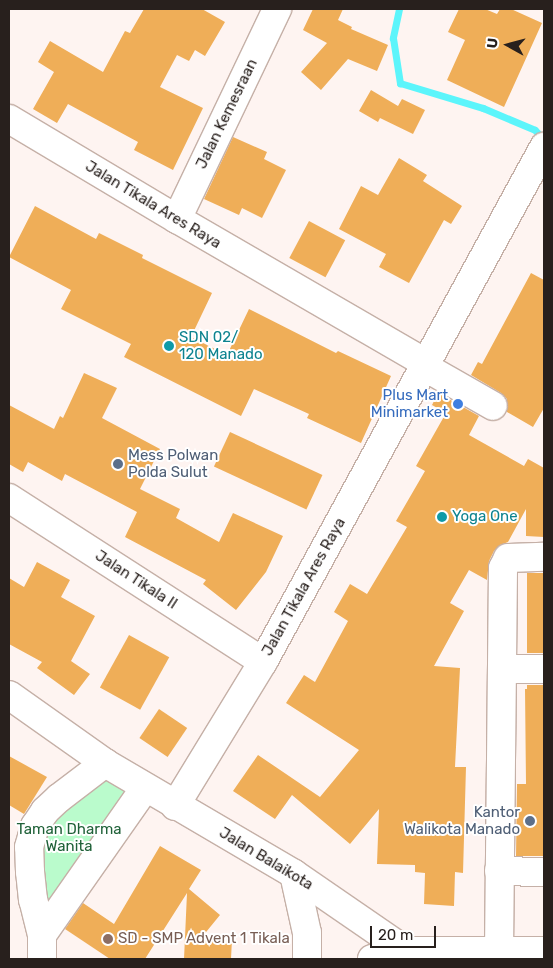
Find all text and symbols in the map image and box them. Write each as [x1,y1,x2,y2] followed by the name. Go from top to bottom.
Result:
[483,20,533,70] north arrow
[484,37,502,49] text: U
[193,56,261,172] street label: Jalan Kemesraan
[82,157,224,253] street label: Jalan Tikala Ares Raya
[179,328,263,363] place label: SDN 02/ 120 Manado
[163,340,175,352] marker: SDN 02/ 120 Manado
[371,386,448,421] place label: Plus Mart Minimarket
[452,398,464,410] marker: Plus Mart Minimarket
[128,446,218,481] place label: Mess Polwan Polda Sulut
[112,458,124,470] marker: Mess Polwan Polda Sulut
[452,508,518,526] place label: Yoga One
[436,511,448,523] marker: Yoga One
[258,515,350,659] street label: Jalan Tikala Ares Raya
[92,547,180,613] street label: Jalan Tikala II
[404,803,520,838] place label: Kantor Walikota Manado
[524,815,536,827] marker: Kantor Walikota Manado
[16,820,122,855] park label: Taman Dharma Wanita
[216,824,316,894] street label: Jalan Balaikota
[373,916,439,948] scale bar
[378,926,413,944] text: 20 m
[118,930,291,948] place label: SD - SMP Advent 1 Tikala
[102,933,114,945] marker: SD - SMP Advent 1 Tikala

